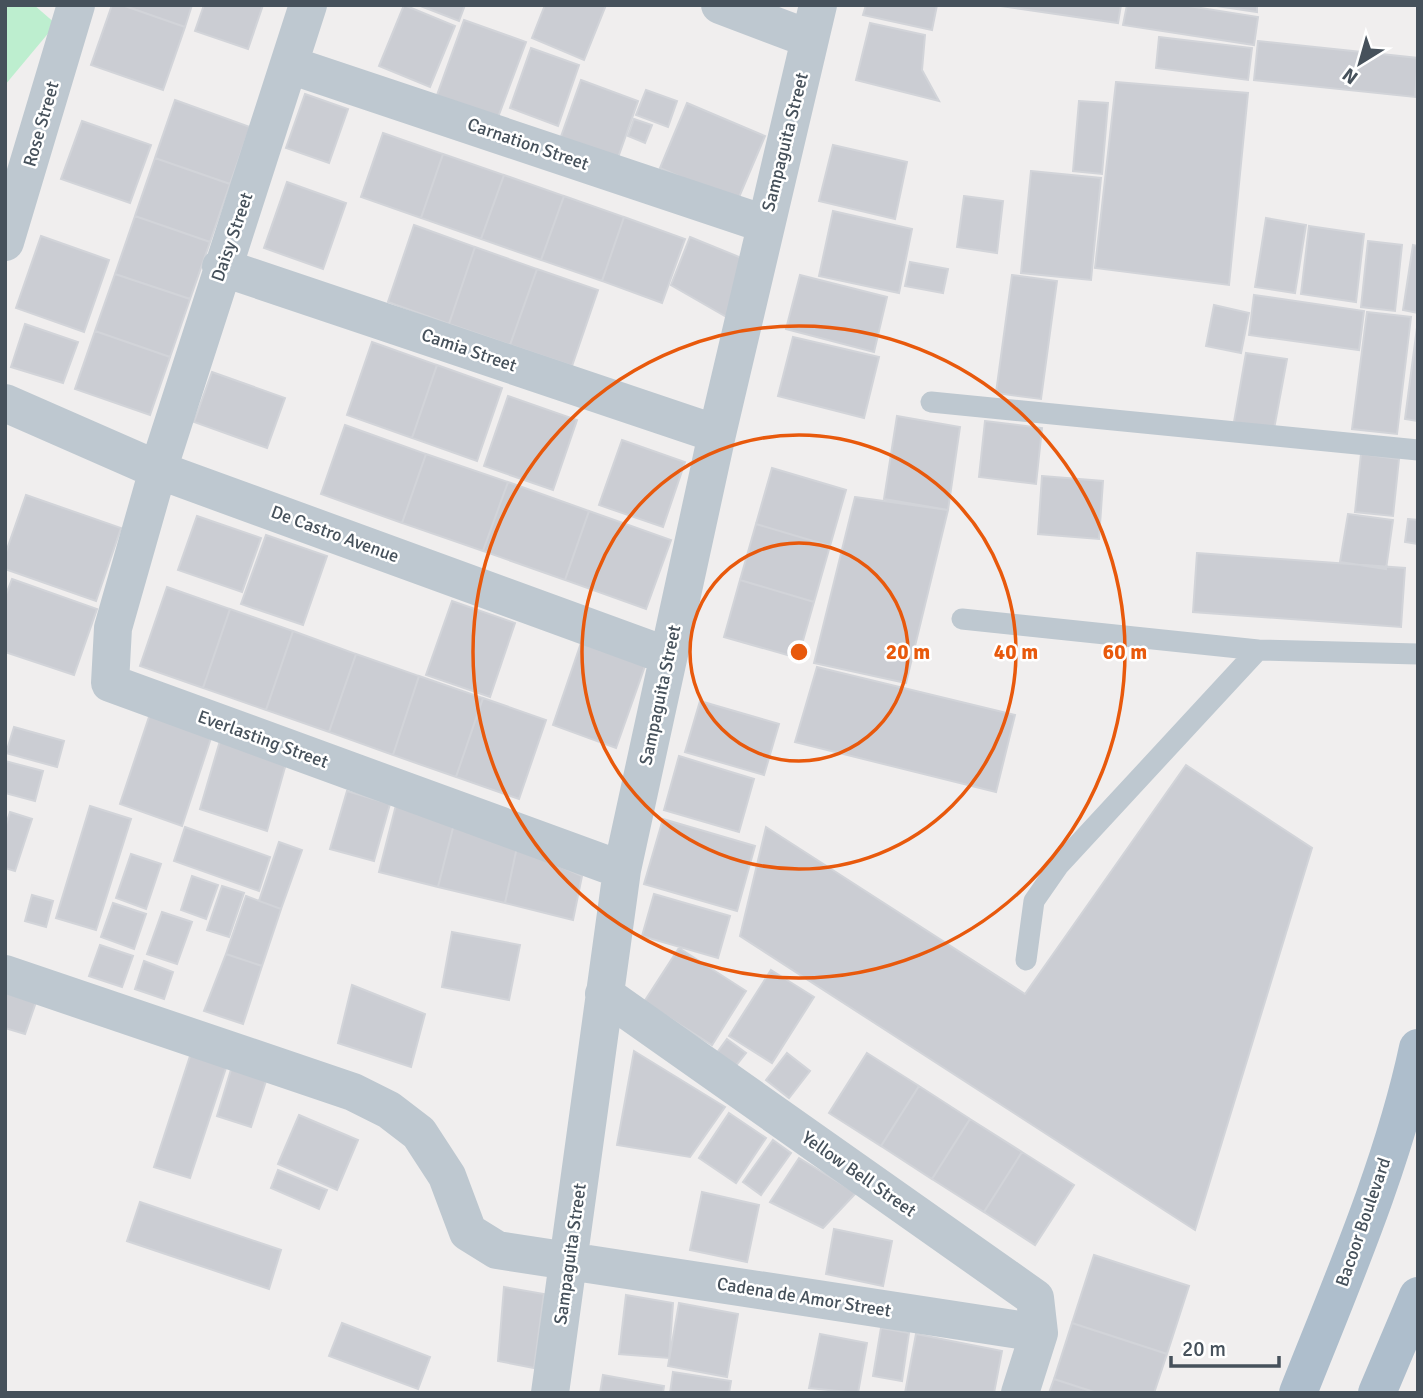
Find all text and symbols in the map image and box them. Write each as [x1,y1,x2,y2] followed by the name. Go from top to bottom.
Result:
[1325,28,1395,98] north arrow
[1338,62,1363,89] text: N
[757,70,813,214] street label: Sampaguita Street
[18,79,64,169] street label: Rose Street
[465,113,591,175] street label: Carnation Street
[207,190,257,284] street label: Daisy Street
[419,323,519,377] street label: Camia Street
[268,501,402,567] street label: De Castro Avenue
[634,623,686,767] street label: Sampaguita Street
[886,639,930,665] text: 20 m
[994,639,1038,665] text: 40 m
[1103,639,1147,665] text: 60 m
[787,640,811,664] centre of rings
[195,705,331,773] street label: Everlasting Street
[798,1126,920,1222] street label: Yellow Bell Street
[1331,1155,1395,1289] street label: Bacoor Boulevard
[549,1182,591,1326] street label: Sampaguita Street
[715,1272,893,1322] street label: Cadena de Amor Street
[1171,1324,1280,1368] scale bar
[1182,1336,1226,1362] text: 20 m

